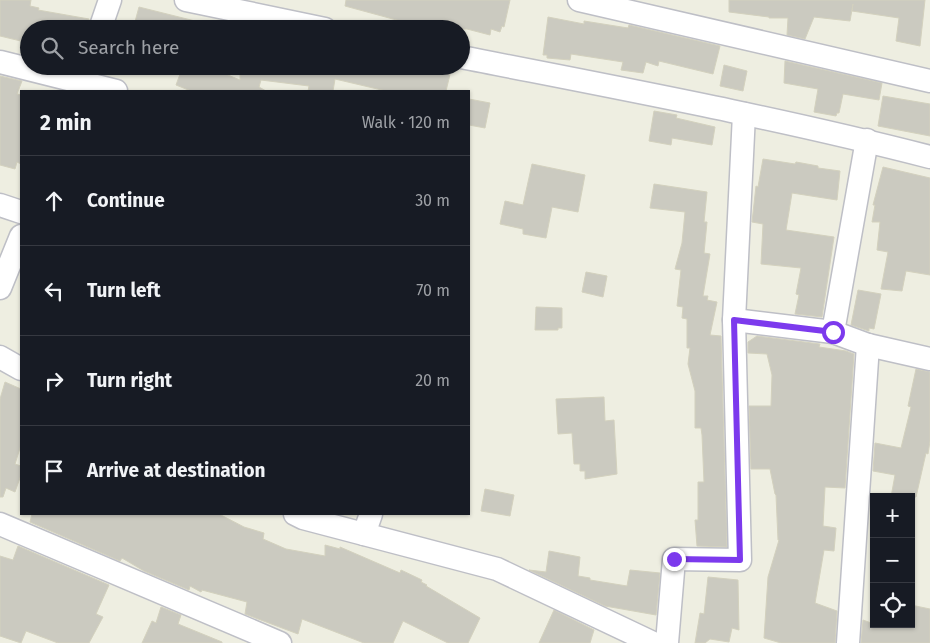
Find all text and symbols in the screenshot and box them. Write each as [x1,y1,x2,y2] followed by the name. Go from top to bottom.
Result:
[20,20,470,75] search box
[38,34,66,62] icon: search
[78,36,179,59] text: Search here
[40,110,92,136] text: 2 min
[362,113,450,132] text: Walk · 120 m
[40,187,68,215] icon: ahead
[87,189,165,212] text: Continue
[415,191,450,210] text: 30 m
[40,277,68,305] icon: left
[87,279,161,302] text: Turn left
[416,281,450,300] text: 70 m
[822,321,845,344] route start
[40,367,68,395] icon: right
[87,369,172,392] text: Turn right
[415,371,450,390] text: 20 m
[40,457,68,485] icon: arrive
[87,459,266,482] text: Arrive at destination
[870,493,915,628] map controls
[870,493,915,538] button: +
[870,538,915,583] button: −
[663,548,686,571] route end
[870,583,915,628] button: locate

